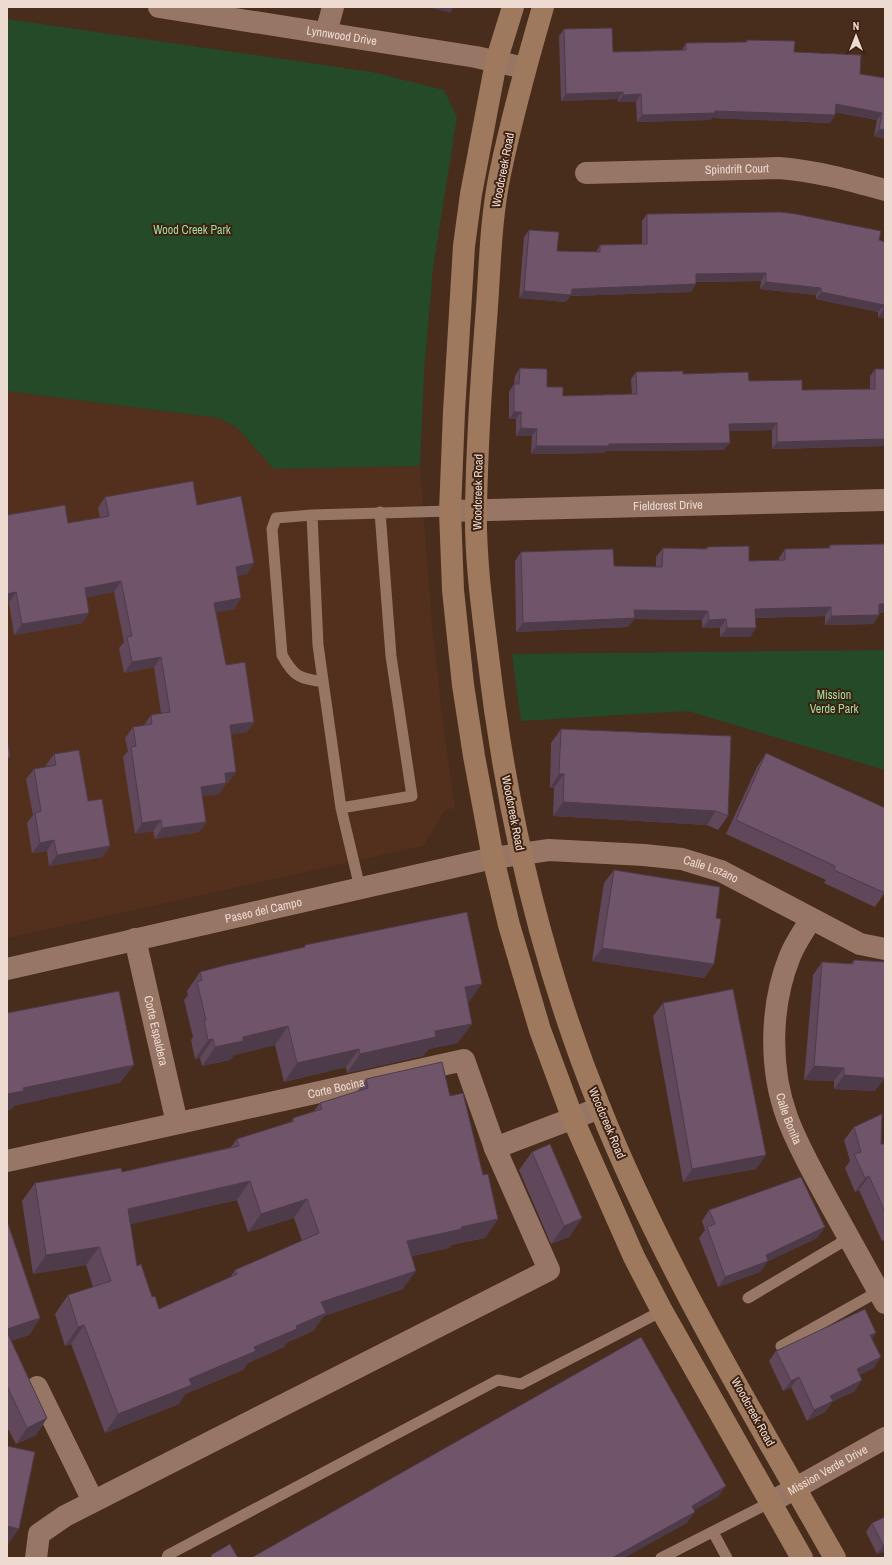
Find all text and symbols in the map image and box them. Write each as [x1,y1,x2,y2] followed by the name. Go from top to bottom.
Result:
[836,16,876,56] north arrow
[853,19,859,33] text: N
[305,22,378,49] street label: Lynnwood Drive
[488,131,518,209] street label: Woodcreek Road
[705,160,769,178] street label: Spindrift Court
[153,222,231,238] park label: Wood Creek Park
[469,454,487,530] street label: Woodcreek Road
[633,497,703,514] street label: Fieldcrest Drive
[810,687,858,717] park label: Mission Verde Park
[498,774,528,852] street label: Woodcreek Road
[681,852,741,887] street label: Calle Lozano
[223,894,303,927] street label: Paseo del Campo
[140,994,172,1068] street label: Corte Espaldera
[306,1074,366,1102] street label: Corte Bocina
[585,1085,629,1161] street label: Woodcreek Road
[772,1091,806,1147] street label: Calle Bonita
[728,1375,778,1449] street label: Woodcreek Road
[785,1441,871,1499] street label: Mission Verde Drive

